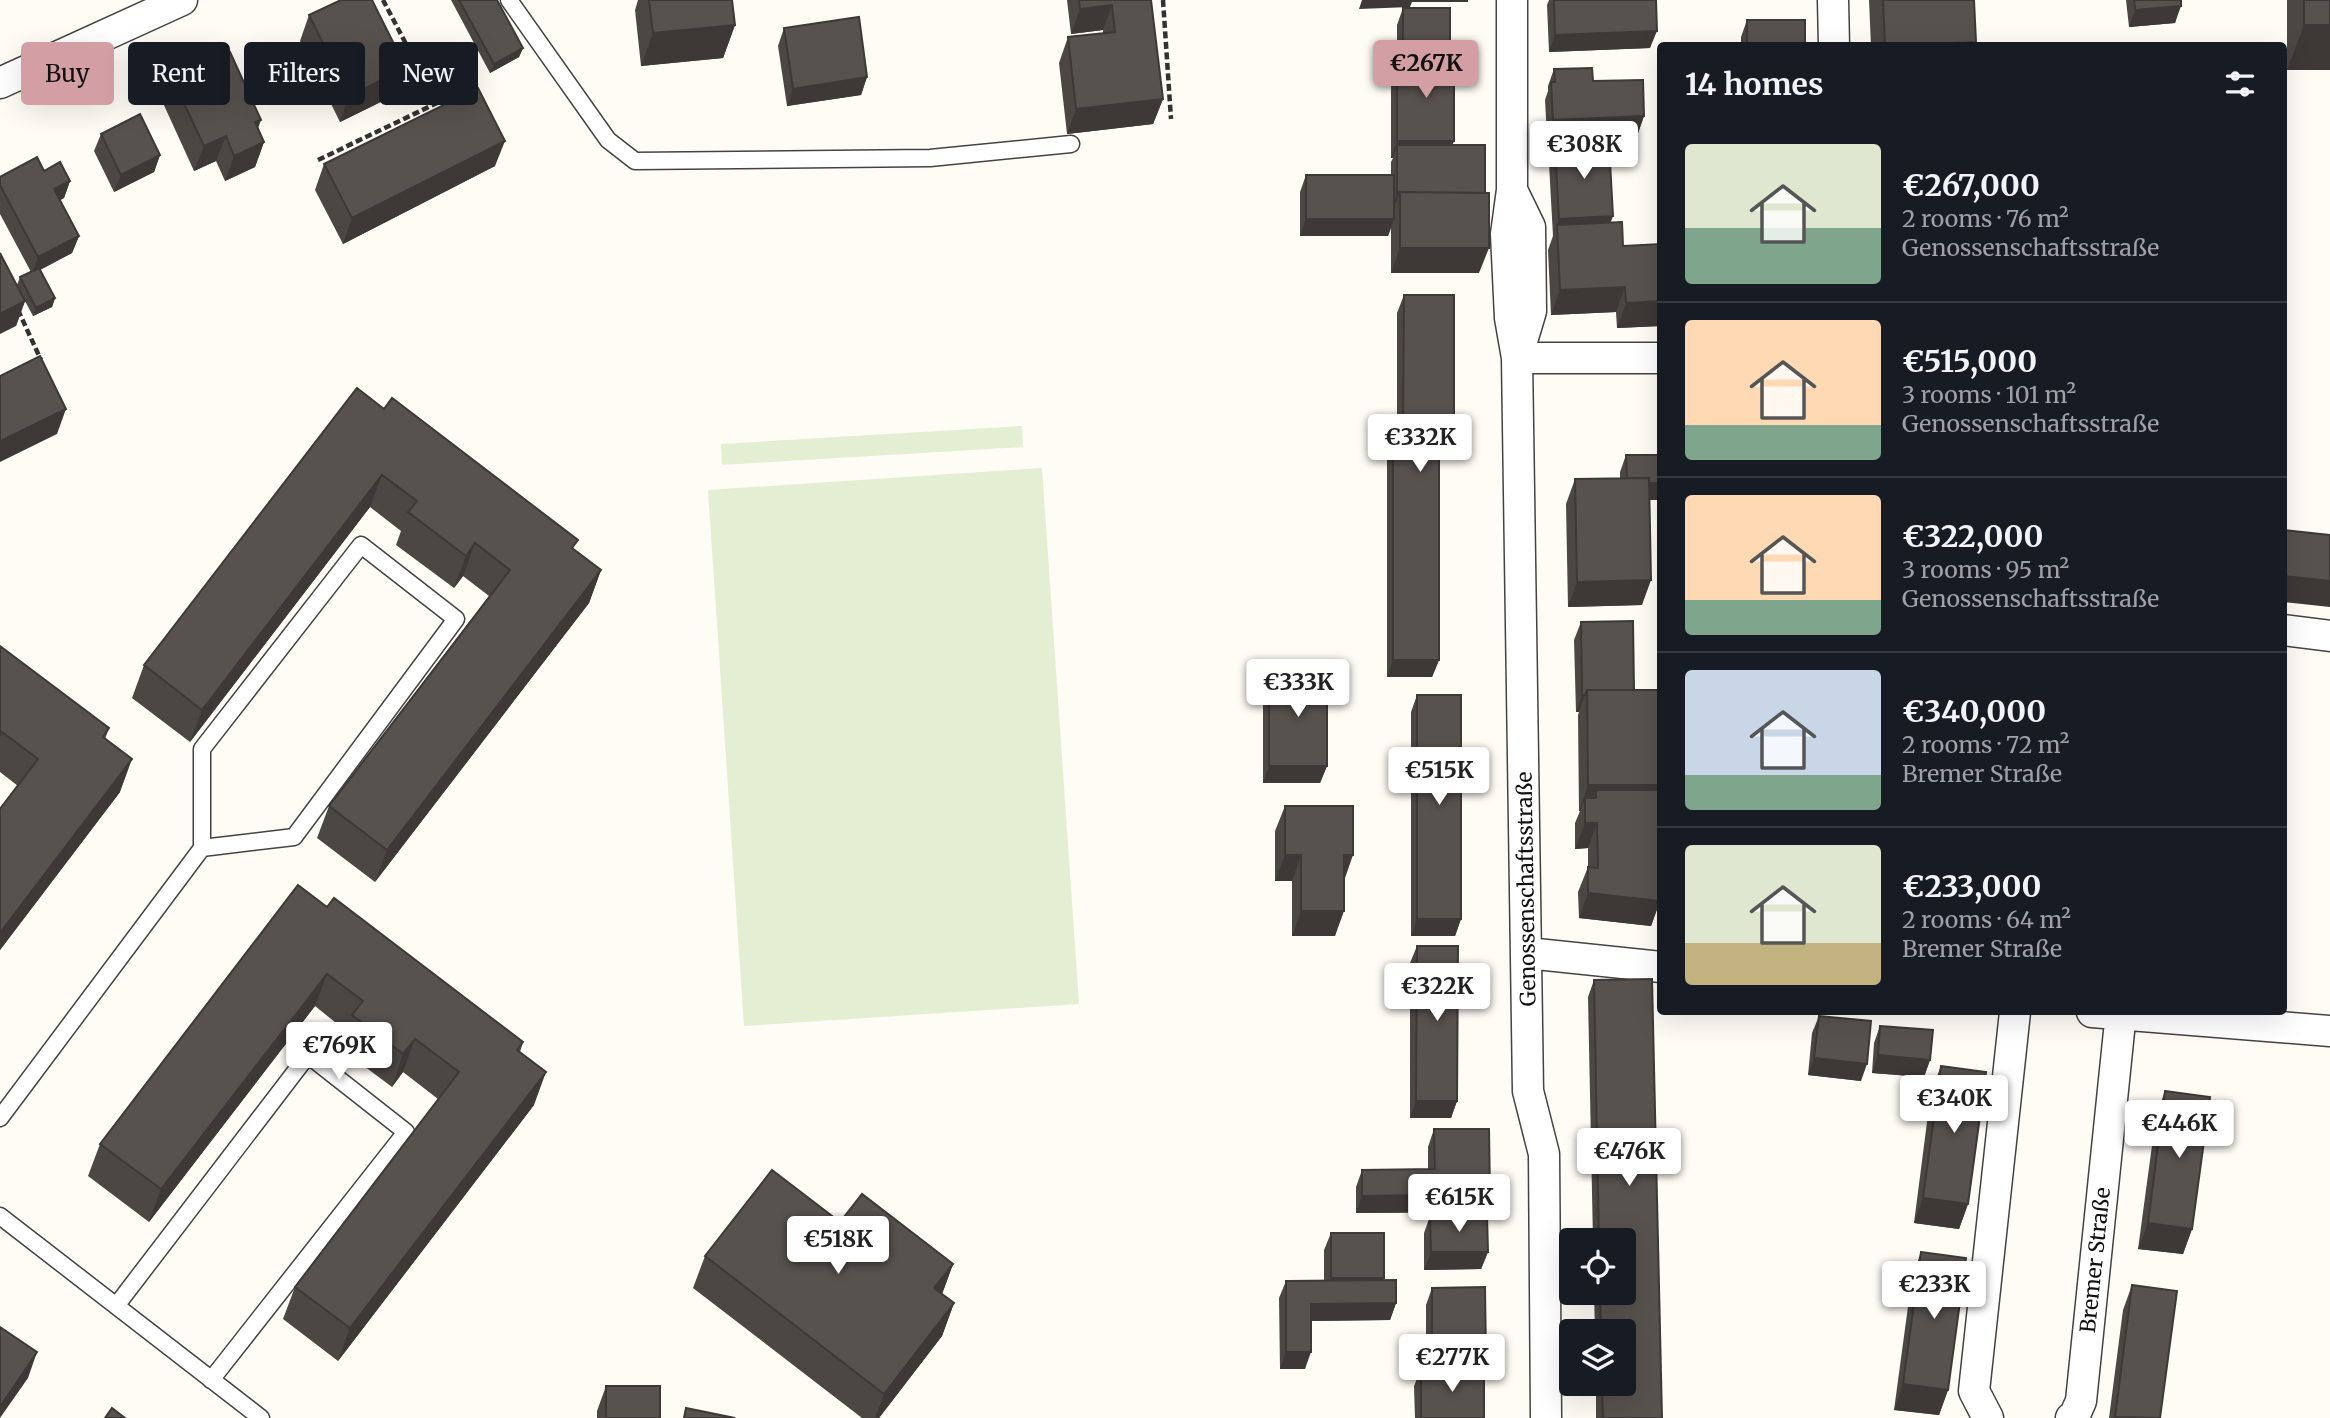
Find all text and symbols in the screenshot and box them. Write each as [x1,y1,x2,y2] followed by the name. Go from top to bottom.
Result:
[1377,41,1475,100] pin: €267K
[21,42,114,105] chip: Buy
[128,42,230,105] chip: Rent
[244,42,365,105] chip: Filters
[379,42,478,105] chip: New
[1389,48,1463,77] text: €267K
[1685,65,1823,103] text: 14 homes
[2221,65,2259,103] icon: filters
[1535,122,1633,181] pin: €308K
[1546,129,1622,158] text: €308K
[1902,166,2040,204] text: €267,000
[1741,172,1825,256] icon: home
[1902,204,2069,233] text: 2 rooms · 76 m²
[1902,233,2159,262] text: Genossenschaftsstraße
[1902,342,2037,380] text: €515,000
[1741,348,1825,432] icon: home
[1902,380,2076,409] text: 3 rooms · 101 m²
[1902,409,2159,438] text: Genossenschaftsstraße
[1371,414,1469,474] pin: €332K
[1384,422,1456,451] text: €332K
[1902,517,2043,555] text: €322,000
[1741,523,1825,607] icon: home
[1902,555,2069,584] text: 3 rooms · 95 m²
[1902,584,2159,613] text: Genossenschaftsstraße
[1249,660,1347,719] pin: €333K
[1262,667,1334,696] text: €333K
[1902,692,2046,730] text: €340,000
[1741,698,1825,782] icon: home
[1902,730,2069,759] text: 2 rooms · 72 m²
[1390,748,1488,807] pin: €515K
[1404,755,1474,784] text: €515K
[1902,759,2062,788] text: Bremer Straße
[1510,771,1542,1007] street label: Genossenschaftsstraße
[1902,867,2041,905] text: €233,000
[1741,873,1825,957] icon: home
[1902,905,2071,934] text: 2 rooms · 64 m²
[1902,934,2062,963] text: Bremer Straße
[1388,964,1486,1023] pin: €322K
[1400,971,1474,1000] text: €322K
[290,1023,388,1082] pin: €769K
[302,1030,376,1059] text: €769K
[1905,1076,2003,1135] pin: €340K
[1916,1083,1992,1112] text: €340K
[2130,1100,2228,1160] pin: €446K
[2141,1108,2217,1137] text: €446K
[1580,1128,1678,1188] pin: €476K
[1593,1136,1665,1165] text: €476K
[1410,1174,1508,1234] pin: €615K
[1424,1182,1494,1211] text: €615K
[2074,1186,2116,1334] street label: Bremer Straße
[789,1216,887,1276] pin: €518K
[803,1224,873,1253] text: €518K
[1559,1228,1636,1396] map controls
[1559,1228,1636,1305] button: locate
[1885,1262,1983,1321] pin: €233K
[1898,1269,1970,1298] text: €233K
[1559,1319,1636,1396] button: layers
[1403,1334,1501,1394] pin: €277K
[1415,1342,1489,1371] text: €277K

